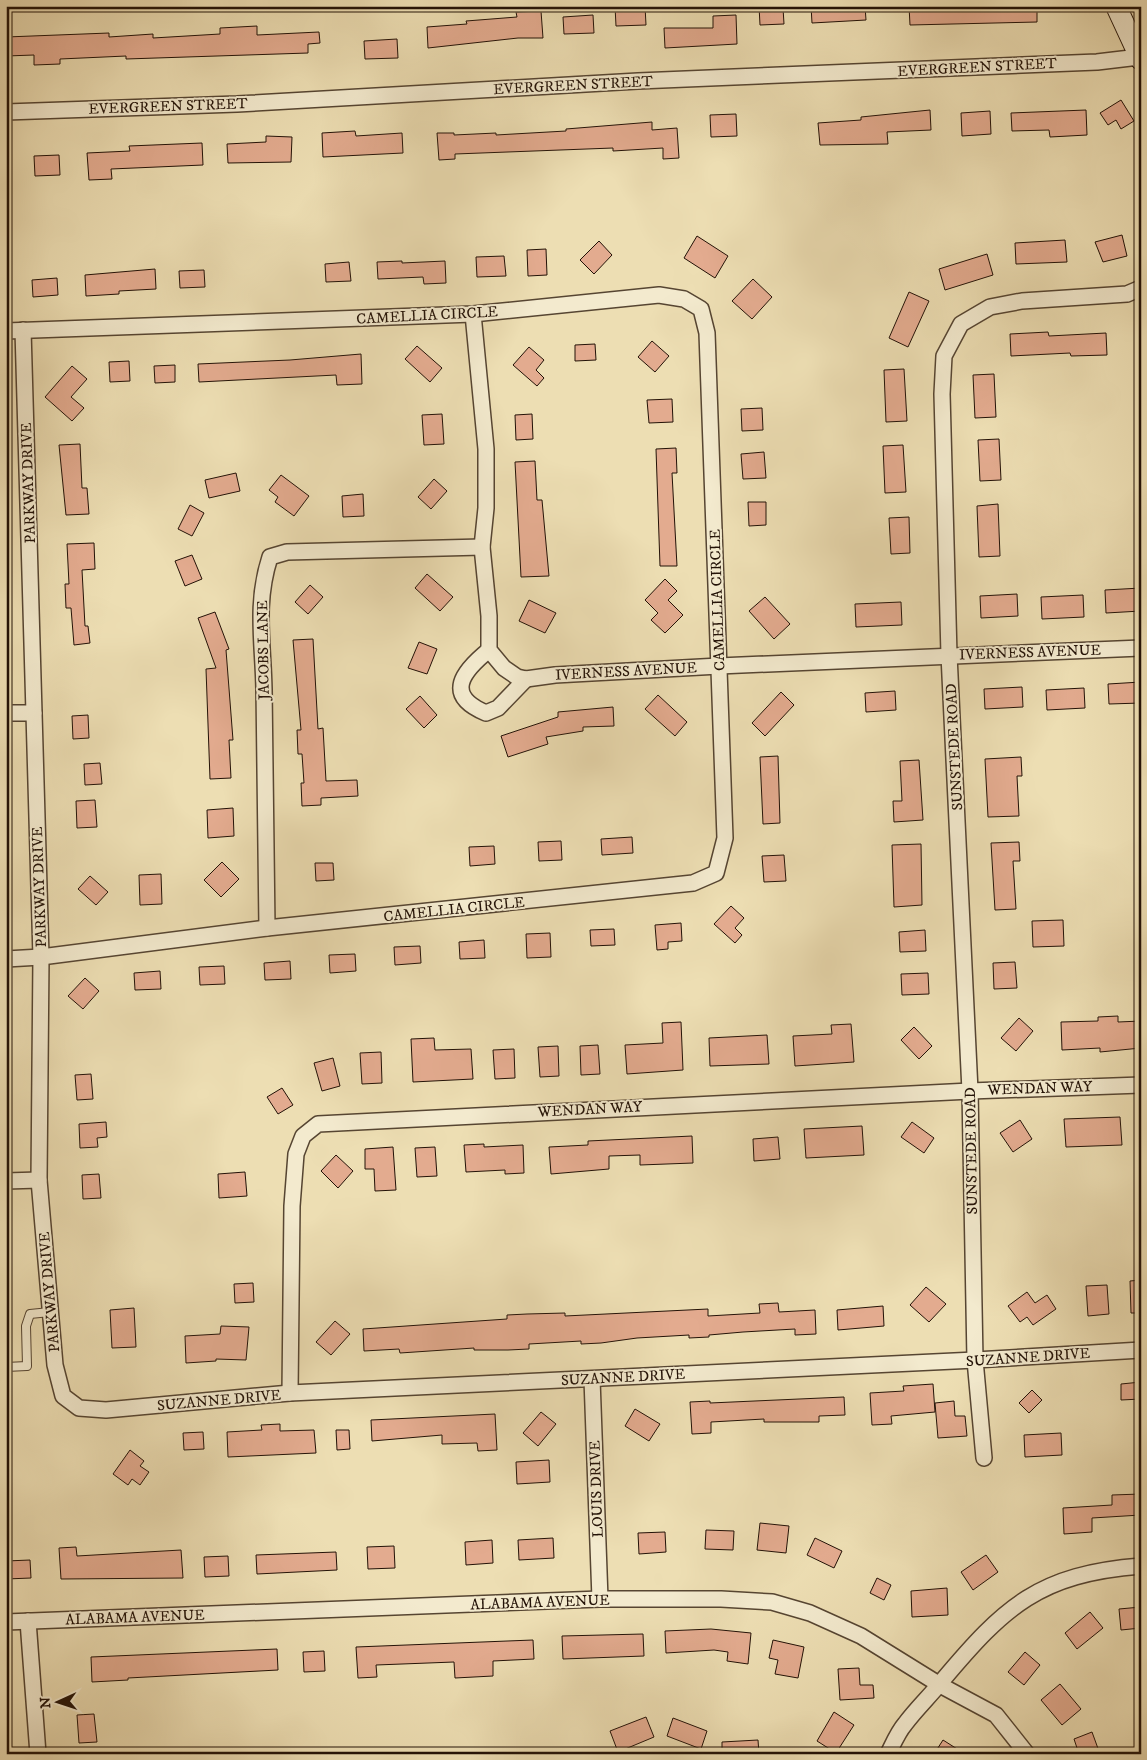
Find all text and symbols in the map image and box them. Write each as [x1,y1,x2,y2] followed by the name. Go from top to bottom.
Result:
[897,54,1058,81] street label: EVERGREEN STREET
[493,72,654,99] street label: EVERGREEN STREET
[88,94,249,119] street label: EVERGREEN STREET
[356,302,499,329] street label: CAMELLIA CIRCLE
[17,422,40,544] street label: PARKWAY DRIVE
[706,528,729,671] street label: CAMELLIA CIRCLE
[253,600,274,702] street label: JACOBS LANE
[959,641,1102,664] street label: IVERNESS AVENUE
[555,658,698,685] street label: IVERNESS AVENUE
[942,683,967,811] street label: SUNSTEDE ROAD
[28,826,51,948] street label: PARKWAY DRIVE
[383,893,526,926] street label: CAMELLIA CIRCLE
[986,1077,1093,1100] street label: WENDAN WAY
[961,1087,982,1215] street label: SUNSTEDE ROAD
[536,1097,643,1122] street label: WENDAN WAY
[35,1231,64,1353] street label: PARKWAY DRIVE
[965,1344,1091,1371] street label: SUZANNE DRIVE
[560,1365,686,1390] street label: SUZANNE DRIVE
[156,1386,282,1415] street label: SUZANNE DRIVE
[585,1440,608,1538] street label: LOUIS DRIVE
[470,1591,610,1614] street label: ALABAMA AVENUE
[65,1606,205,1629] street label: ALABAMA AVENUE
[32,1678,82,1728] north arrow
[37,1696,55,1709] text: N

